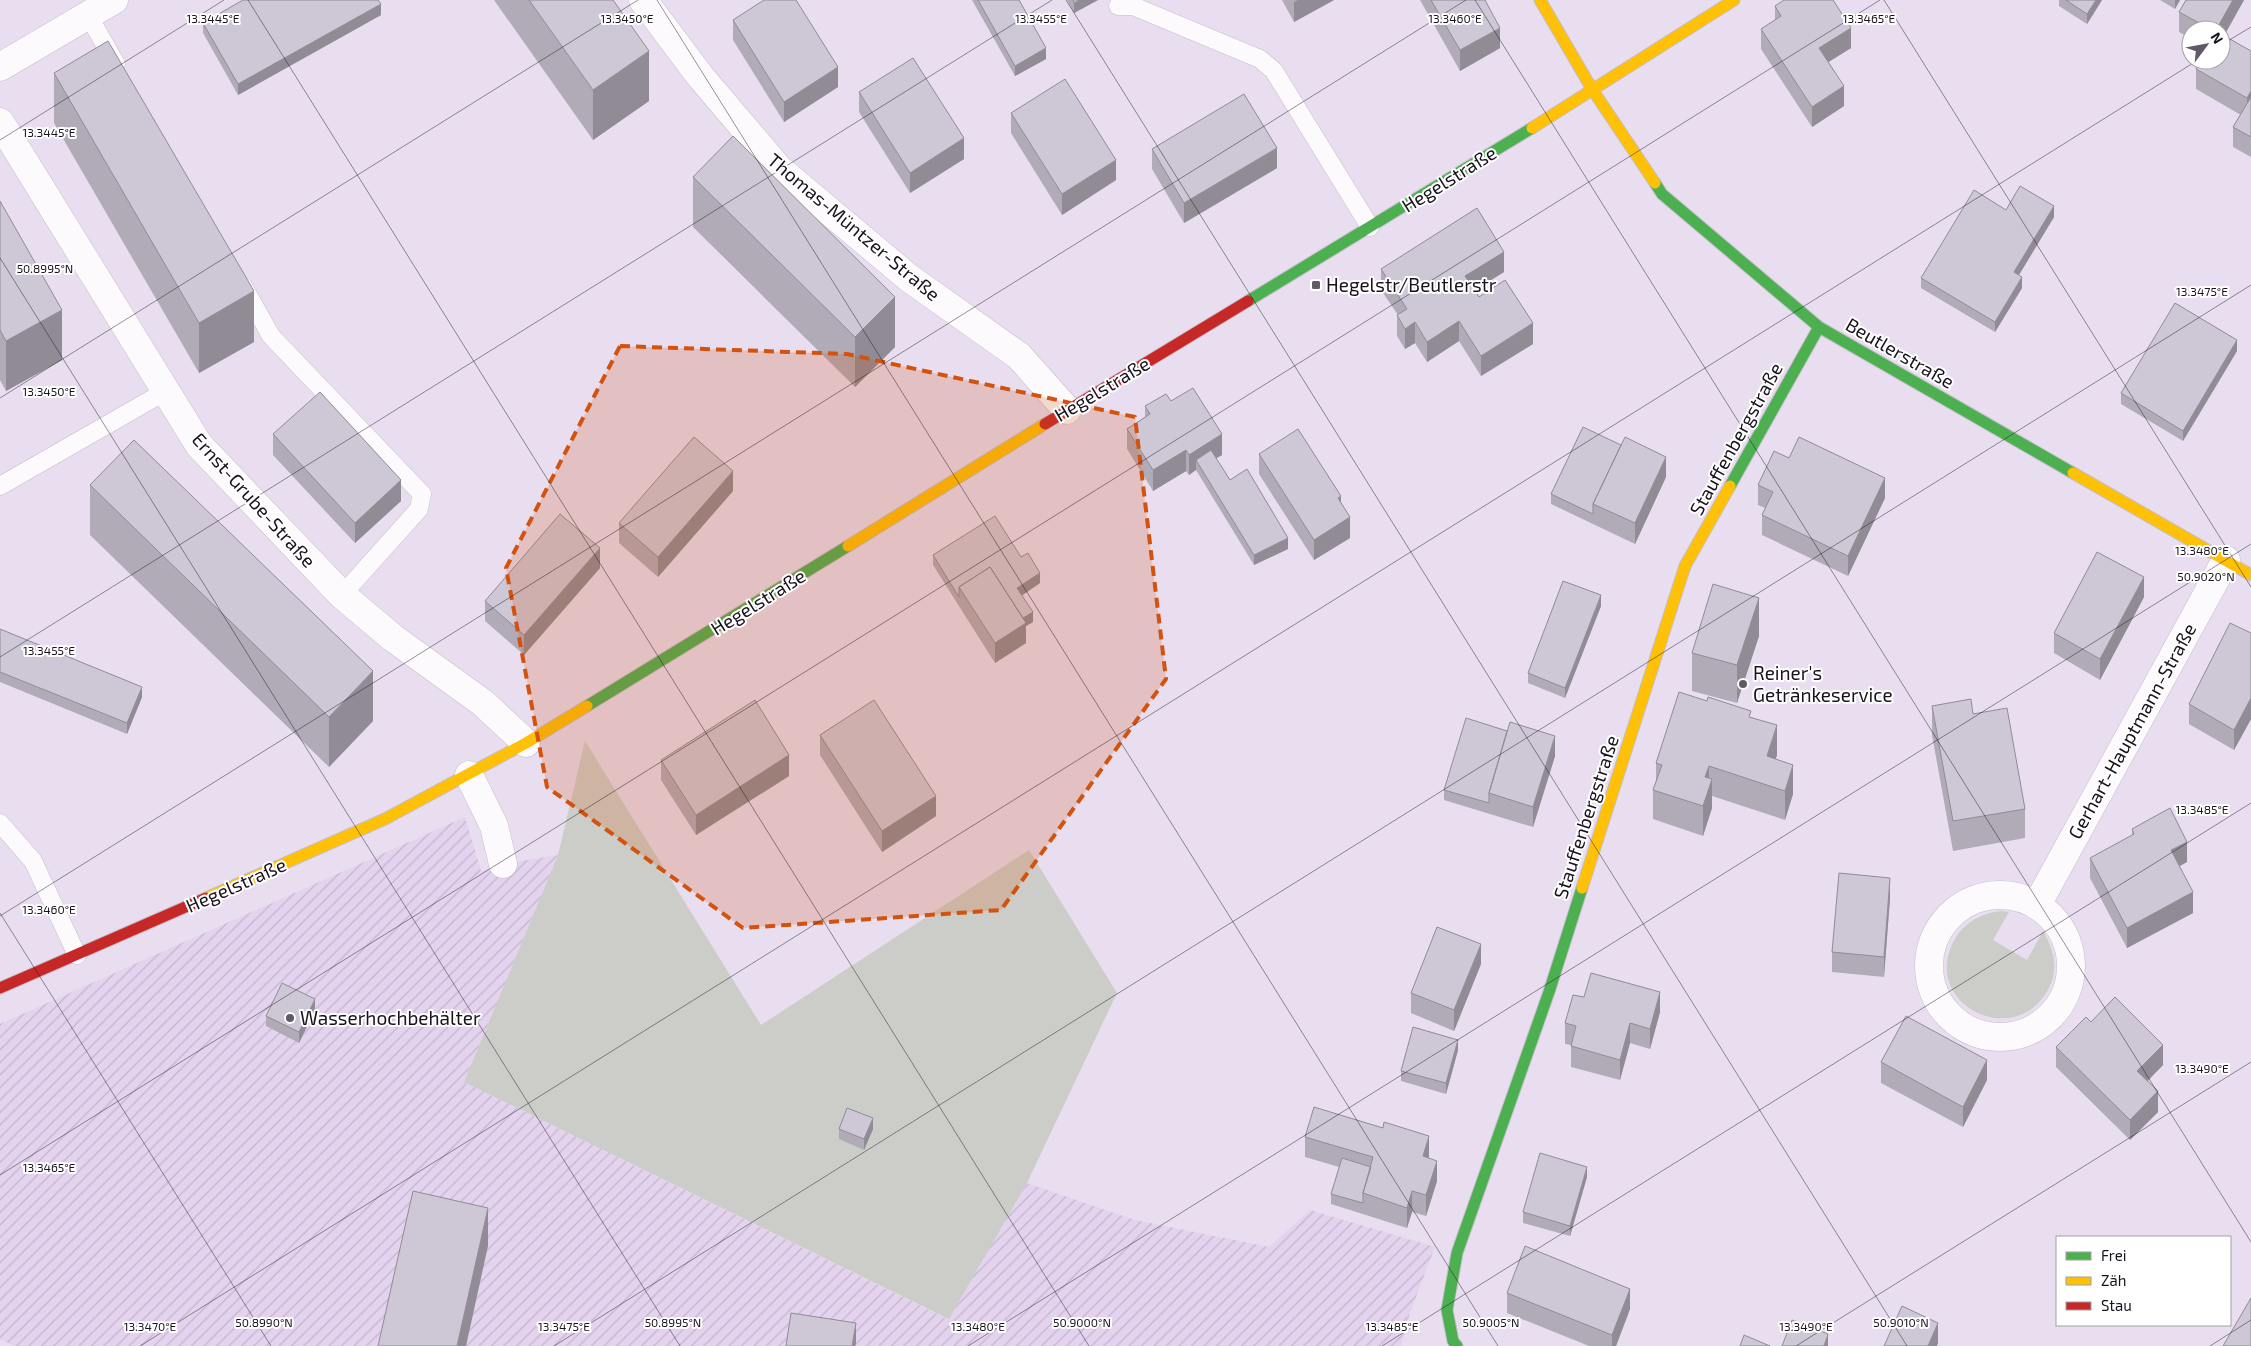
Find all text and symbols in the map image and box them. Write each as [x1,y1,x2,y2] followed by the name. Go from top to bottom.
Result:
[186,11,240,25] text: 13.3445°E
[601,11,654,25] text: 13.3450°E
[1015,11,1067,25] text: 13.3455°E
[1428,11,1482,25] text: 13.3460°E
[1843,11,1896,25] text: 13.3465°E
[2181,20,2231,70] north arrow
[2208,29,2227,47] text: N
[22,125,76,139] text: 13.3445°E
[1397,140,1500,217] street label: Hegelstraße
[764,148,945,305] street label: Thomas-Müntzer-Straße
[17,261,73,275] text: 50.8995°N
[1326,273,1497,296] place label: Hegelstr/Beutlerstr
[1310,279,1322,291] marker: Hegelstr/Beutlerstr
[2176,284,2228,298] text: 13.3475°E
[1842,312,1959,393] street label: Beutlerstraße
[1050,351,1154,426] street label: Hegelstraße
[1684,358,1787,519] street label: Stauffenbergstraße
[23,384,76,398] text: 13.3450°E
[188,428,321,572] street label: Ernst-Grube-Straße
[2175,543,2229,557] text: 13.3480°E
[706,563,809,640] street label: Hegelstraße
[2177,569,2235,583] text: 50.9020°N
[2063,619,2201,843] street label: Gerhart-Hauptmann-Straße
[23,643,75,657] text: 13.3455°E
[1753,661,1893,706] place label: Reiner's Getränkeservice
[1737,678,1749,690] marker: Reiner's Getränkeservice
[1548,732,1623,902] street label: Stauffenbergstraße
[2175,802,2229,816] text: 13.3485°E
[182,852,289,917] street label: Hegelstraße
[22,902,76,916] text: 13.3460°E
[300,1006,481,1029] place label: Wasserhochbehälter
[284,1012,296,1024] marker: Wasserhochbehälter
[2175,1061,2229,1075] text: 13.3490°E
[23,1160,76,1174] text: 13.3465°E
[2056,1236,2231,1326] legend
[2101,1246,2126,1264] text: Frei
[2101,1271,2126,1289] text: Zäh
[2101,1296,2132,1314] text: Stau
[235,1315,293,1329] text: 50.8990°N
[645,1315,701,1329] text: 50.8995°N
[1053,1315,1111,1329] text: 50.9000°N
[1462,1315,1520,1329] text: 50.9005°N
[1873,1315,1929,1329] text: 50.9010°N
[124,1319,177,1333] text: 13.3470°E
[538,1319,590,1333] text: 13.3475°E
[951,1319,1005,1333] text: 13.3480°E
[1365,1319,1419,1333] text: 13.3485°E
[1779,1319,1833,1333] text: 13.3490°E

